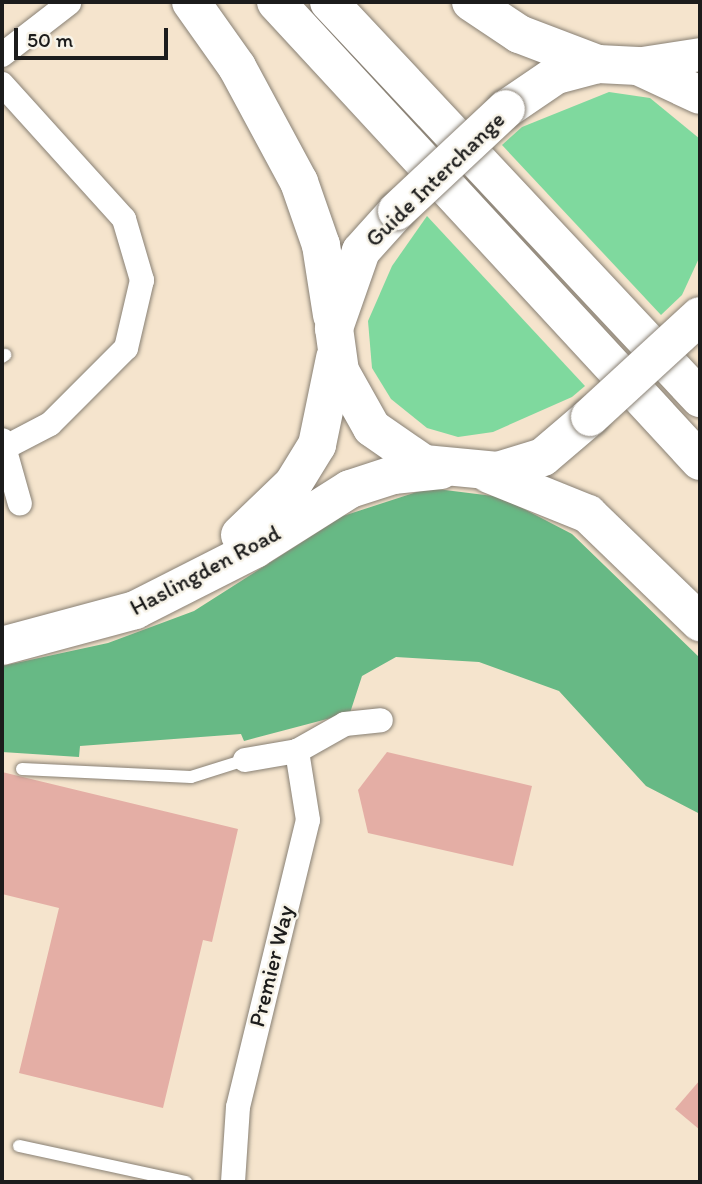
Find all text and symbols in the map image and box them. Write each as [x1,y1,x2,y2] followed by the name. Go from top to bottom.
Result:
[18,14,172,58] scale bar
[27,27,73,52] text: 50 m
[359,105,511,253] street label: Guide Interchange
[125,519,285,621] street label: Haslingden Road
[243,902,299,1030] street label: Premier Way

